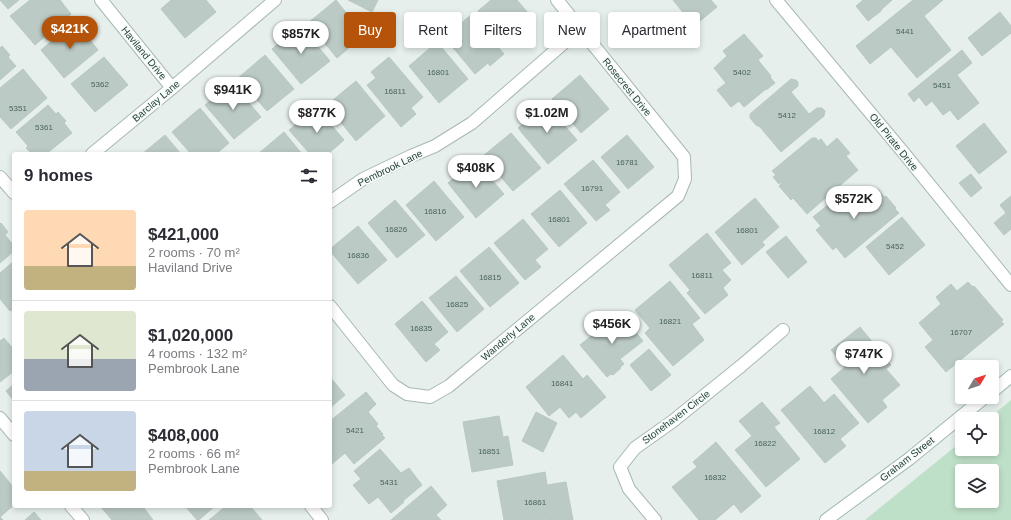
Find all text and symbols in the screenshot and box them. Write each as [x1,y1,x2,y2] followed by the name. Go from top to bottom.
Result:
[344,12,396,48] chip: Buy
[404,12,462,48] chip: Rent
[470,12,536,48] chip: Filters
[544,12,600,48] chip: New
[608,12,700,48] chip: Apartment
[42,16,98,50] pin: $421K
[51,21,89,36] text: $421K
[273,21,329,55] pin: $857K
[119,24,169,82] street label: Haviland Drive
[282,26,320,41] text: $857K
[896,27,914,36] house number: 5441
[600,56,654,118] street label: Rosecrest Drive
[427,68,450,77] house number: 16801
[733,68,751,77] house number: 5402
[205,77,261,111] pin: $941K
[130,78,182,124] street label: Barclay Lane
[91,80,109,89] house number: 5362
[933,81,951,90] house number: 5451
[214,82,252,97] text: $941K
[384,87,406,96] house number: 16811
[289,100,345,134] pin: $877K
[514,100,580,134] pin: $1.02M
[9,104,27,113] house number: 5351
[298,105,336,120] text: $877K
[525,105,569,120] text: $1.02M
[778,111,796,120] house number: 5412
[868,111,921,173] street label: Old Pirate Drive
[35,123,53,132] house number: 5361
[356,147,425,188] street label: Pembrook Lane
[448,155,504,189] pin: $408K
[616,158,639,167] house number: 16781
[457,160,495,175] text: $408K
[298,165,320,187] icon: filters
[24,166,93,185] text: 9 homes
[581,184,604,193] house number: 16791
[826,186,882,220] pin: $572K
[835,191,873,206] text: $572K
[424,207,447,216] house number: 16816
[548,215,571,224] house number: 16801
[148,225,219,244] text: $421,000
[385,225,408,234] house number: 16826
[56,226,104,274] icon: home
[736,226,759,235] house number: 16801
[886,242,904,251] house number: 5452
[148,245,240,260] text: 2 rooms · 70 m²
[347,251,370,260] house number: 16836
[148,260,233,275] text: Haviland Drive
[691,271,713,280] house number: 16811
[479,273,502,282] house number: 16815
[446,300,469,309] house number: 16825
[479,311,537,363] street label: Wanderly Lane
[584,311,640,345] pin: $456K
[593,316,631,331] text: $456K
[659,317,682,326] house number: 16821
[410,324,433,333] house number: 16835
[148,326,233,345] text: $1,020,000
[56,327,104,375] icon: home
[950,328,973,337] house number: 16707
[836,341,892,375] pin: $747K
[148,346,247,361] text: 4 rooms · 132 m²
[845,346,883,361] text: $747K
[955,360,999,404] north arrow
[955,360,999,508] map controls
[148,361,240,376] text: Pembrook Lane
[551,379,574,388] house number: 16841
[640,388,712,446] street label: Stonehaven Circle
[955,412,999,456] button: locate
[148,426,219,445] text: $408,000
[346,426,364,435] house number: 5421
[56,427,104,475] icon: home
[813,427,836,436] house number: 16812
[878,434,936,484] street label: Graham Street
[754,439,777,448] house number: 16822
[148,446,240,461] text: 2 rooms · 66 m²
[478,447,501,456] house number: 16851
[148,461,240,476] text: Pembrook Lane
[955,464,999,508] button: layers
[704,473,727,482] house number: 16832
[380,478,398,487] house number: 5431
[524,498,547,507] house number: 16861

